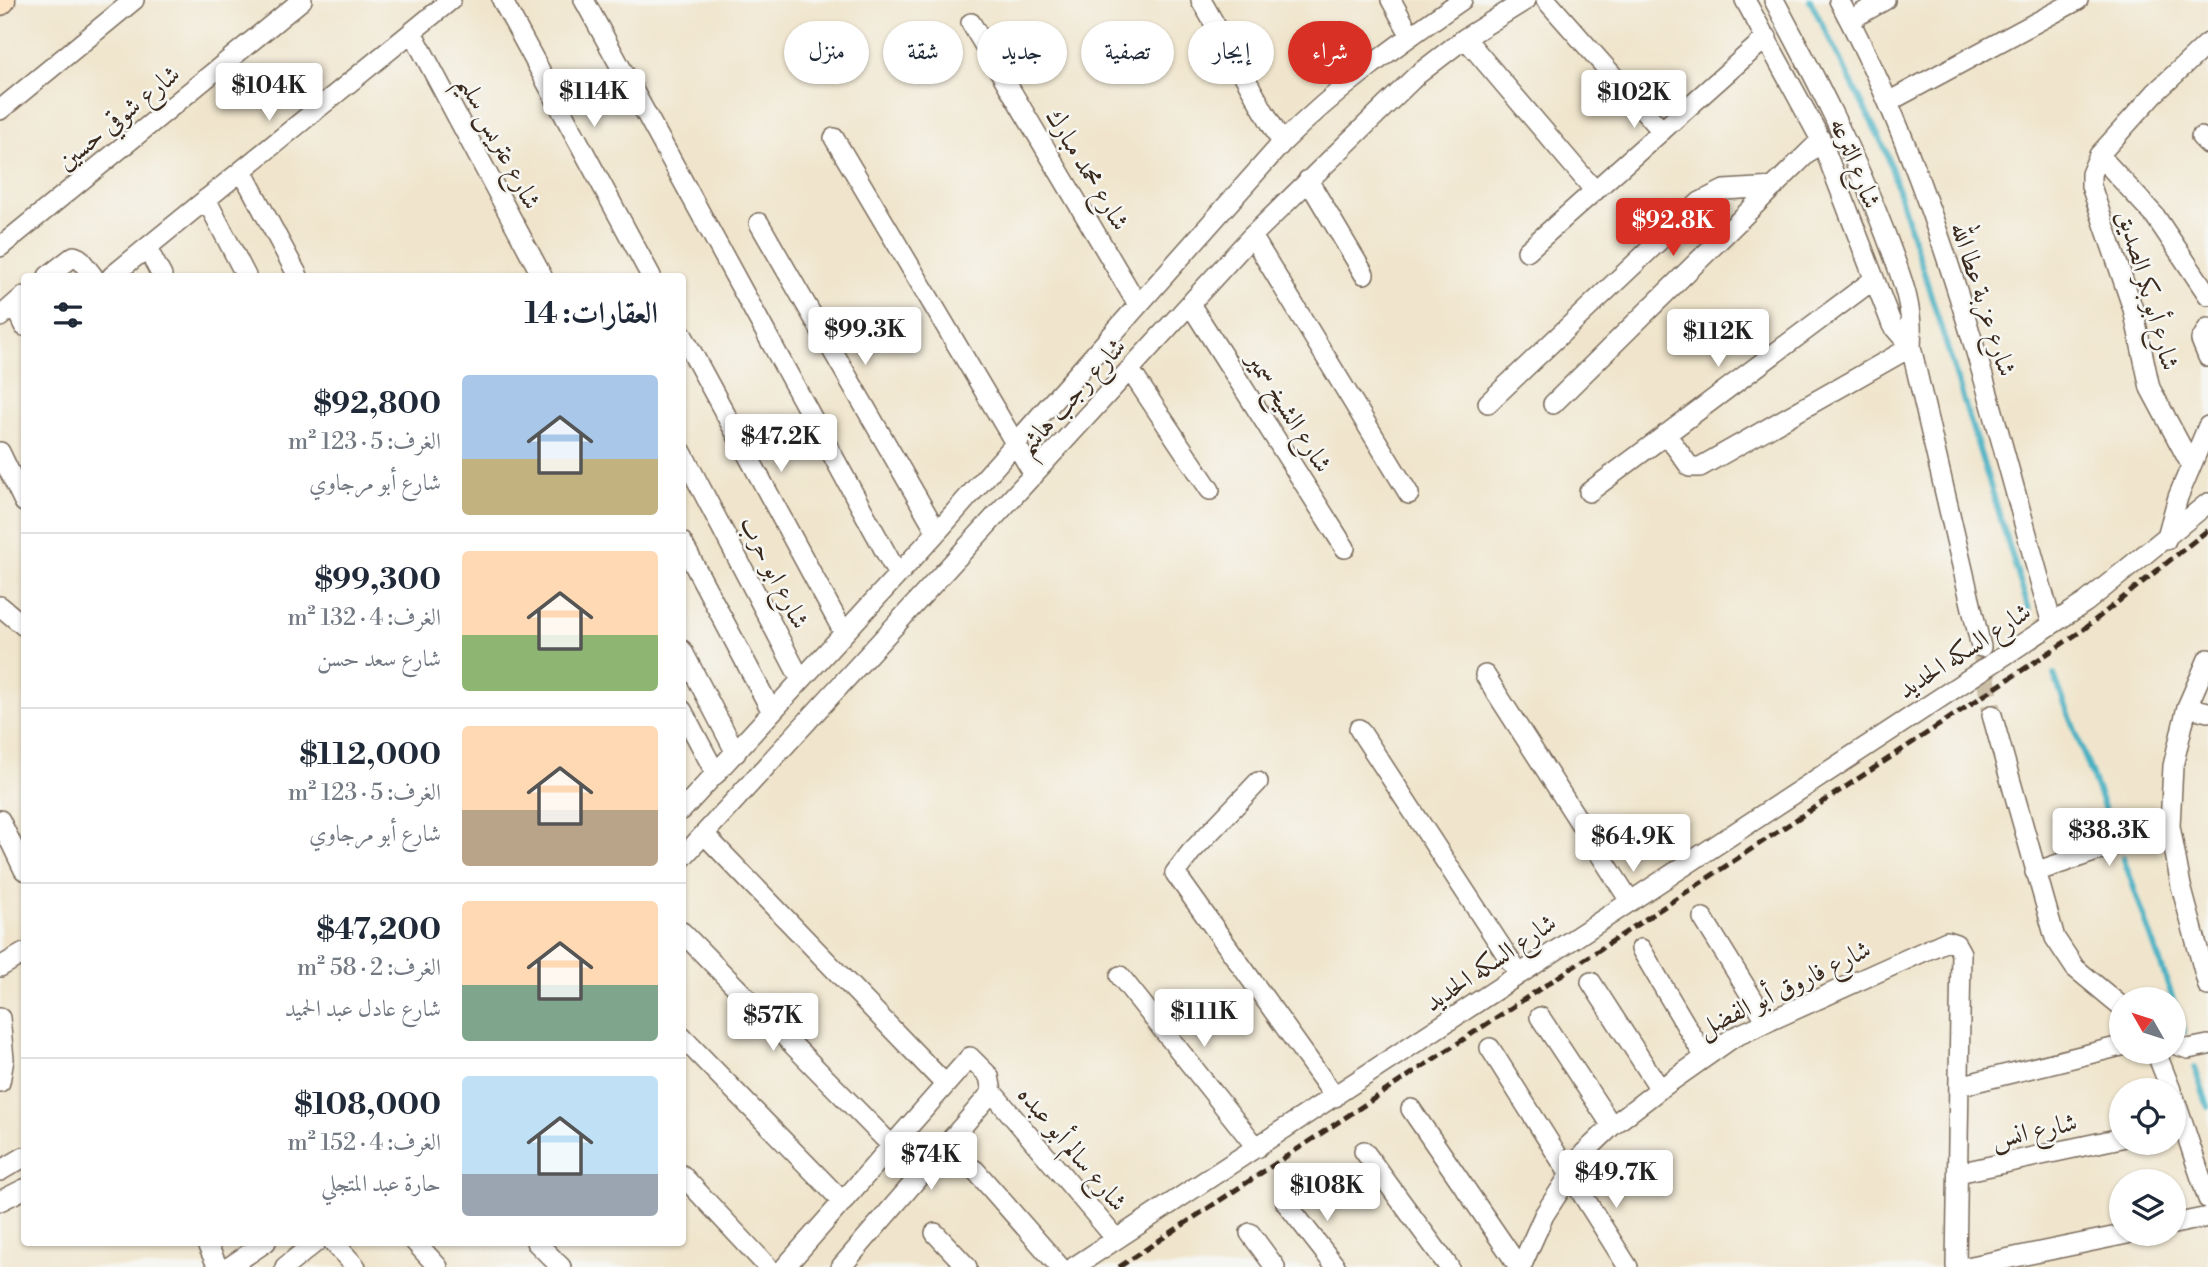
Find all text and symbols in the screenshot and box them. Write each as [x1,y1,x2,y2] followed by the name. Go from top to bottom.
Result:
[784,21,869,84] chip: منزل
[883,21,963,84] chip: شقة
[977,21,1067,84] chip: جديد
[1081,21,1174,84] chip: تصفية
[1188,21,1274,84] chip: إيجار
[1288,21,1372,84] chip: شراء
[50,58,190,181] street label: شارع شوقي حسين
[220,64,318,123] pin: $104K
[545,69,643,129] pin: $114K
[442,70,548,219] street label: شارع عتريس سليم
[1585,71,1683,130] pin: $102K
[232,72,306,100] text: $104K
[559,78,629,106] text: $114K
[1597,79,1671,107] text: $102K
[1034,103,1136,239] street label: شارع محمد مبارك
[1818,113,1888,215] street label: شارع الترعه
[1616,198,1730,258] pin: $92.8K
[2105,206,2188,375] street label: شارع أبو بكر الصديق
[1632,207,1714,235] text: $92.8K
[1938,217,2028,382] street label: شارع عزبة عطا الله
[525,295,658,333] text: العقارات: 14
[49,296,87,334] icon: filters
[808,308,922,367] pin: $99.3K
[1669,310,1767,369] pin: $112K
[824,316,906,344] text: $99.3K
[1683,318,1753,346] text: $112K
[1010,331,1140,468] street label: شارع رجب هاشم
[1232,344,1339,482] street label: شارع الشيخ سمير
[314,385,441,423] text: $92,800
[518,403,602,487] icon: home
[724,414,838,474] pin: $47.2K
[741,423,821,451] text: $47.2K
[288,428,441,456] text: الغرف: 5 · 123 m²
[309,469,441,497] text: شارع أبو مرجاوي
[728,511,816,636] street label: شارع ابو حرب
[314,561,441,599] text: $99,300
[518,579,602,663] icon: home
[1892,596,2040,710] street label: شارع السكه الحديد
[287,604,441,632] text: الغرف: 4 · 132 m²
[317,645,441,673] text: شارع سعد حسن
[299,736,441,774] text: $112,000
[518,754,602,838] icon: home
[288,779,441,807] text: الغرف: 5 · 123 m²
[2052,808,2166,868] pin: $38.3K
[1576,814,1690,874] pin: $64.9K
[2069,817,2149,845] text: $38.3K
[309,820,441,848] text: شارع أبو مرجاوي
[1591,823,1675,851] text: $64.9K
[1418,907,1566,1023] street label: شارع السكه الحديد
[317,911,441,949] text: $47,200
[518,929,602,1013] icon: home
[1692,931,1879,1049] street label: شارع فاروق أبو الفضل
[297,954,441,982] text: الغرف: 2 · 58 m²
[2109,987,2186,1064] north arrow
[2109,987,2186,1246] map controls
[1155,990,1253,1049] pin: $111K
[732,993,814,1053] pin: $57K
[285,995,441,1023] text: شارع عادل عبد الحميد
[1171,998,1237,1026] text: $111K
[743,1002,803,1030] text: $57K
[1006,1078,1136,1222] street label: شارع سالم أبو عبده
[2109,1078,2186,1155] button: locate
[294,1086,441,1124] text: $108,000
[518,1104,602,1188] icon: home
[1988,1106,2081,1161] street label: شارع انس
[287,1129,441,1157] text: الغرف: 4 · 152 m²
[890,1132,972,1192] pin: $74K
[901,1141,961,1169] text: $74K
[1559,1150,1673,1210] pin: $49.7K
[1575,1159,1657,1187] text: $49.7K
[1278,1164,1376,1223] pin: $108K
[2109,1169,2186,1246] button: layers
[321,1170,441,1198] text: حارة عبد المتجلي
[1290,1172,1364,1200] text: $108K

